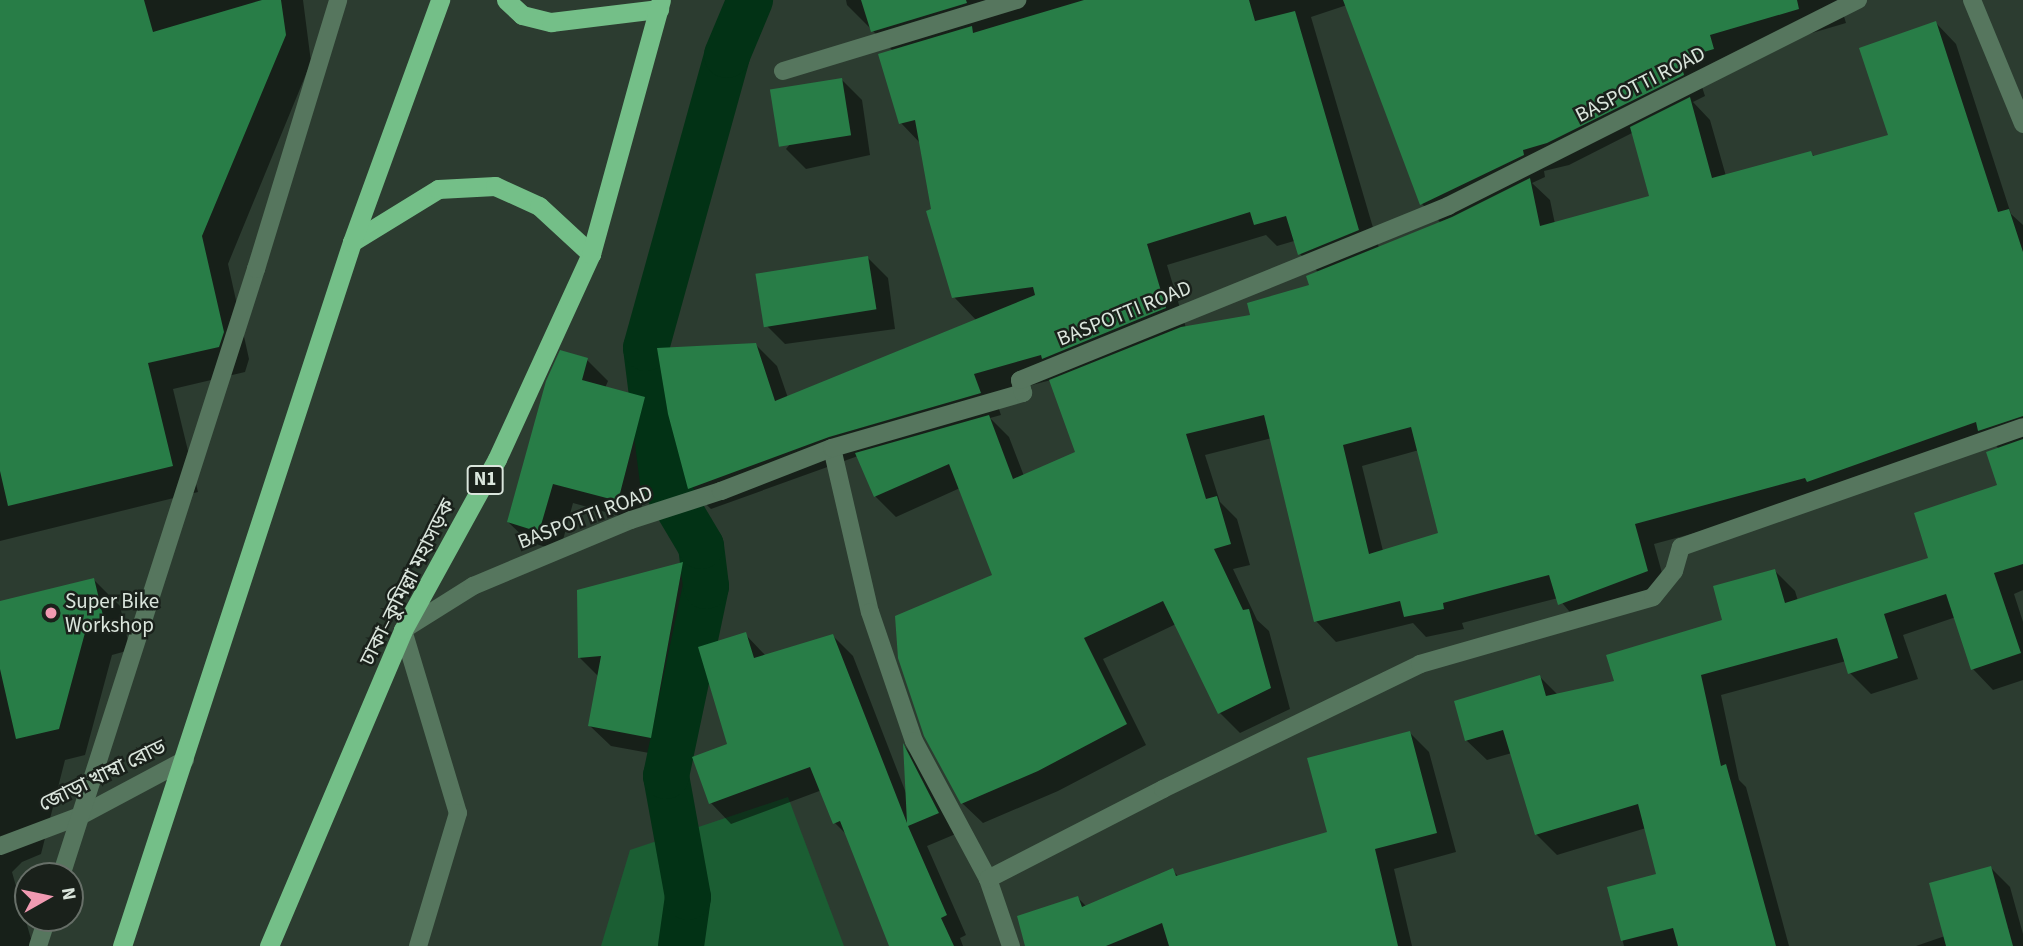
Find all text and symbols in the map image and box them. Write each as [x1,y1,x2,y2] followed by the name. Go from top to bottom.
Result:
[1571,40,1709,128] street label: BASPOTTI ROAD
[1053,275,1195,351] street label: BASPOTTI ROAD
[466,464,504,495] road number: N1
[514,480,656,554] street label: BASPOTTI ROAD
[354,495,460,669] street label: ঢাকা–কুমিল্লা মহাসড়ক
[65,588,159,638] place label: Super Bike Workshop
[43,605,59,621] marker: Super Bike Workshop
[34,733,170,817] street label: জোড়া খাম্বা রোড
[14,862,84,932] north arrow
[54,886,83,902] text: N

